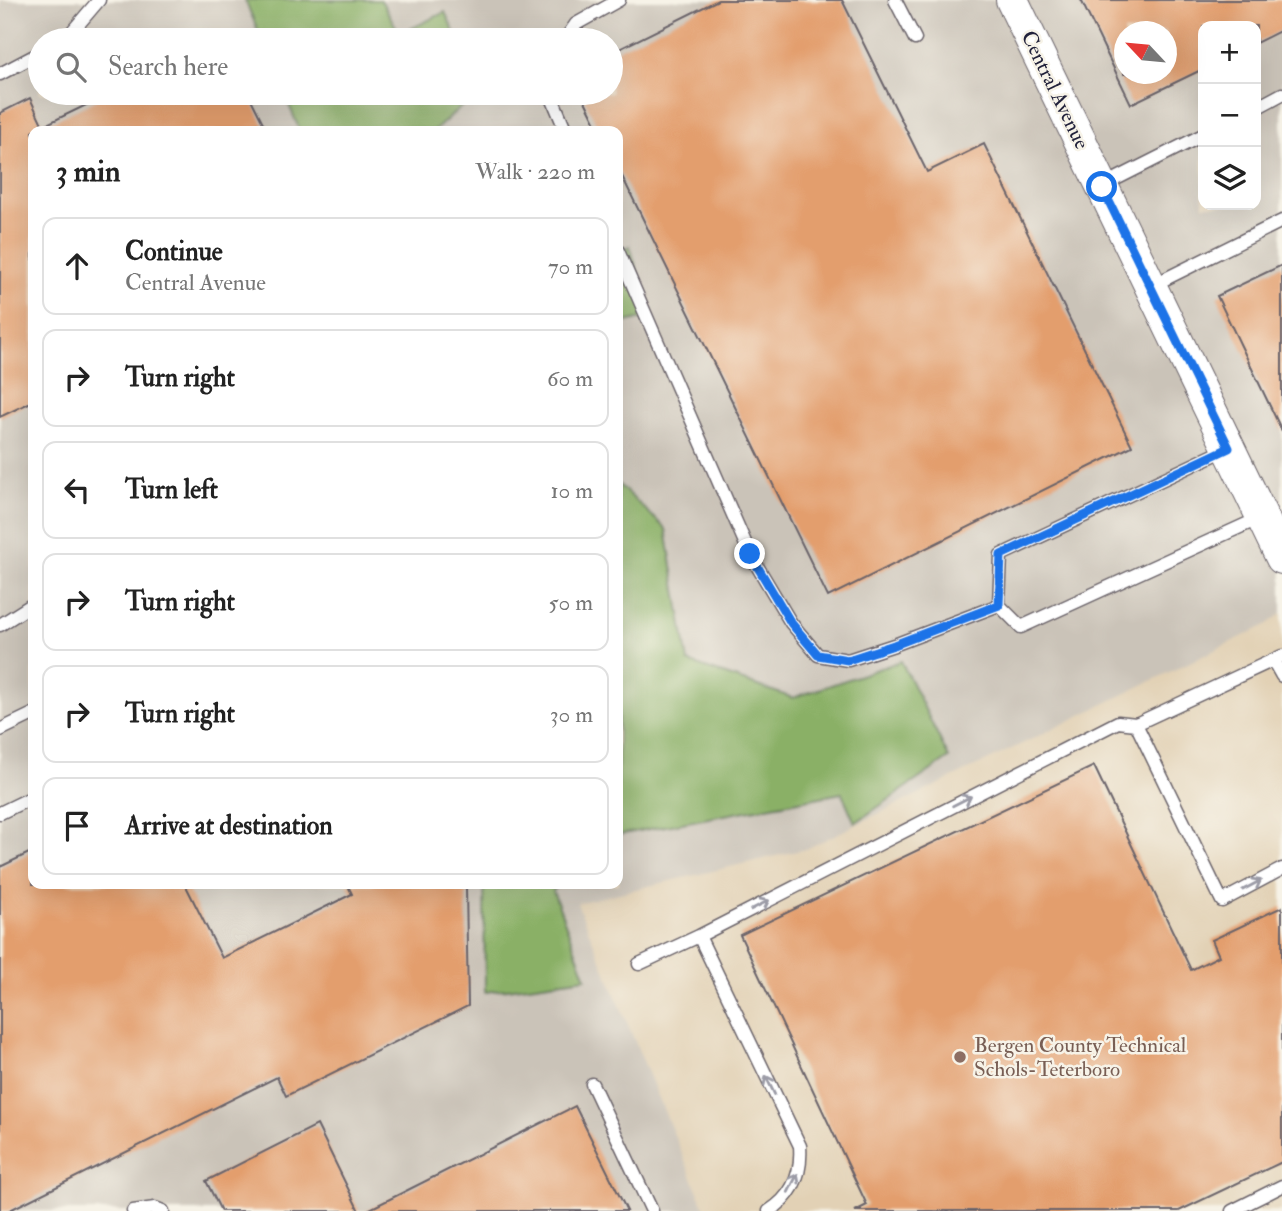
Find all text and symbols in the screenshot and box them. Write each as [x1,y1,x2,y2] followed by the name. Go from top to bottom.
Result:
[1114,21,1177,84] north arrow
[1198,21,1261,210] map controls
[1198,21,1261,84] button: +
[1015,26,1095,154] street label: Central Avenue
[28,28,623,105] search box
[52,48,90,86] icon: search
[108,51,228,83] text: Search here
[1198,84,1261,147] button: −
[1198,147,1261,210] button: layers
[56,153,121,190] text: 3 min
[475,157,595,186] text: Walk · 220 m
[1086,171,1117,202] route start
[125,236,223,268] text: Continue
[58,247,96,285] icon: ahead
[548,252,593,281] text: 70 m
[125,268,266,297] text: Central Avenue
[58,359,96,397] icon: right
[125,362,235,394] text: Turn right
[547,364,593,393] text: 60 m
[58,471,96,509] icon: left
[125,474,218,506] text: Turn left
[550,476,593,505] text: 10 m
[734,538,765,569] route end
[58,583,96,621] icon: right
[125,586,235,618] text: Turn right
[549,588,593,617] text: 50 m
[58,695,96,733] icon: right
[125,698,235,730] text: Turn right
[550,700,593,729] text: 30 m
[951,794,972,808] one-way arrow
[58,807,96,845] icon: arrive
[125,810,333,842] text: Arrive at destination
[1241,877,1262,891] one-way arrow
[749,897,769,911] one-way arrow
[974,1032,1187,1083] place label: Bergen County Technical Schols-Teterboro
[952,1049,968,1065] marker: Bergen County Technical Schols-Teterboro
[763,1075,777,1096] one-way arrow
[787,1173,801,1194] one-way arrow

